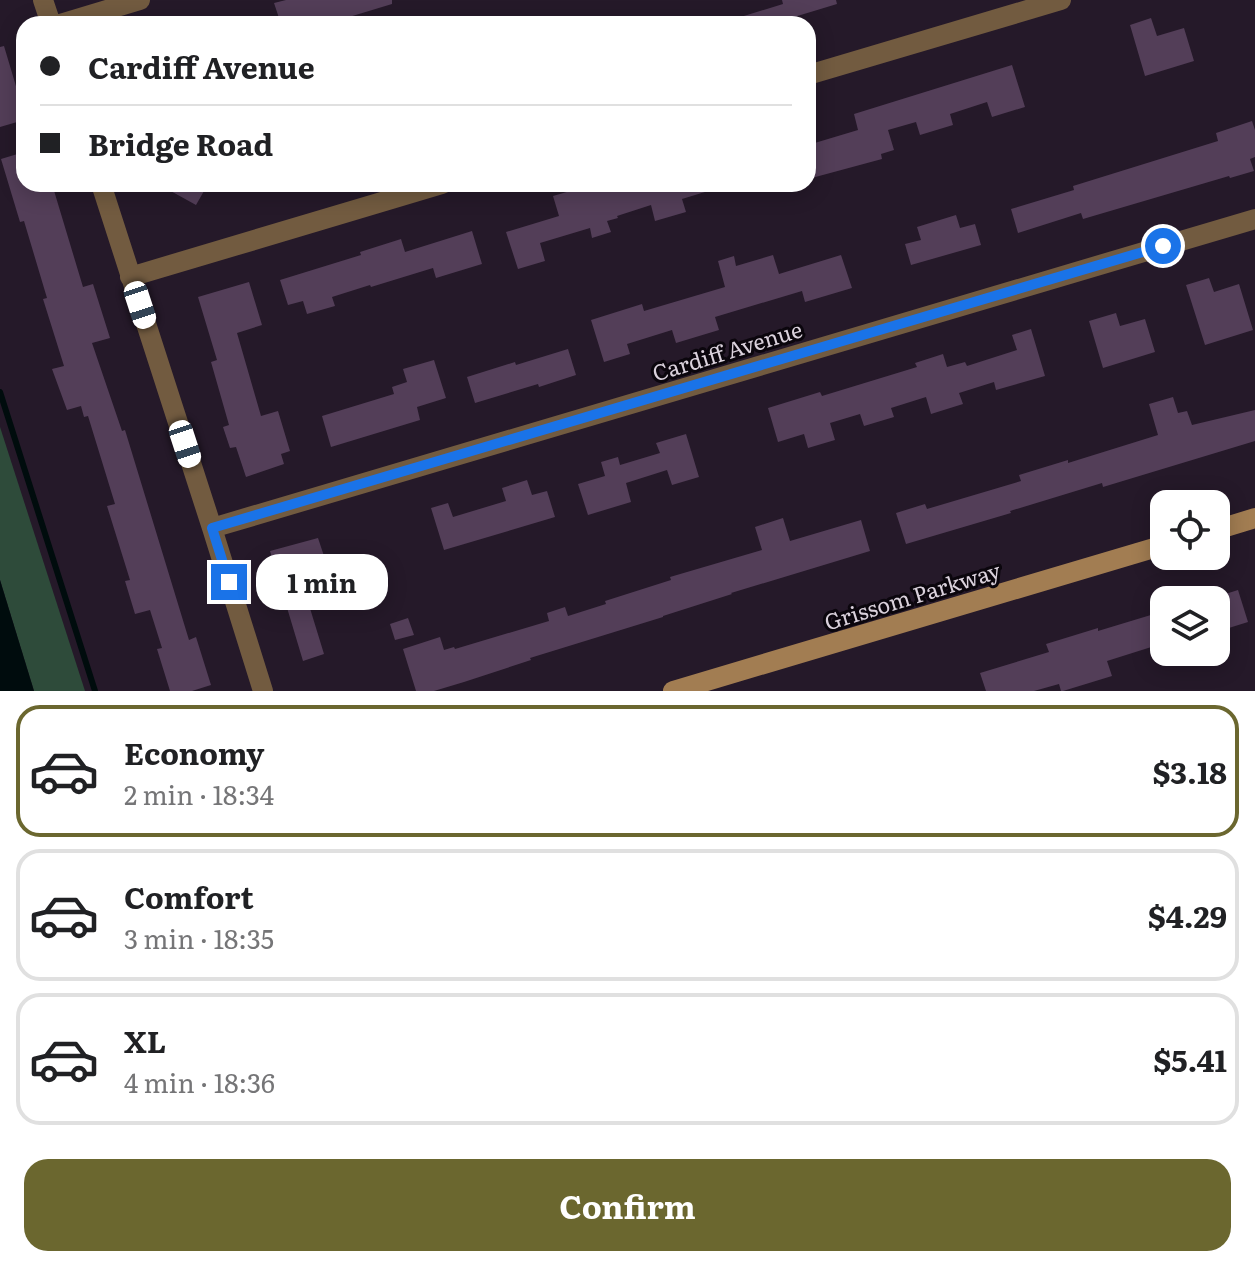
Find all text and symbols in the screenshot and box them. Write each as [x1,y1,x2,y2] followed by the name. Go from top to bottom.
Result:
[88,44,315,88] text: Cardiff Avenue
[88,121,273,165] text: Bridge Road
[1145,228,1181,264] route start
[121,278,159,332] car
[648,312,806,388] street label: Cardiff Avenue
[166,417,204,471] car
[1150,490,1230,666] map controls
[1150,490,1230,570] button: locate
[820,552,1004,637] street label: Grissom Parkway
[257,554,389,610] callout: 1 min
[287,562,357,601] text: 1 min
[211,564,247,600] route end
[1150,586,1230,666] button: layers
[124,730,264,774] text: Economy
[28,735,100,807] icon: car
[1152,749,1227,793] text: $3.18
[124,774,274,813] text: 2 min · 18:34
[124,874,254,918] text: Comfort
[28,879,100,951] icon: car
[1148,893,1227,937] text: $4.29
[124,918,274,957] text: 3 min · 18:35
[124,1018,166,1062] text: XL
[28,1023,100,1095] icon: car
[1153,1037,1227,1081] text: $5.41
[124,1062,275,1101] text: 4 min · 18:36
[24,1159,1231,1251] button: Confirm

